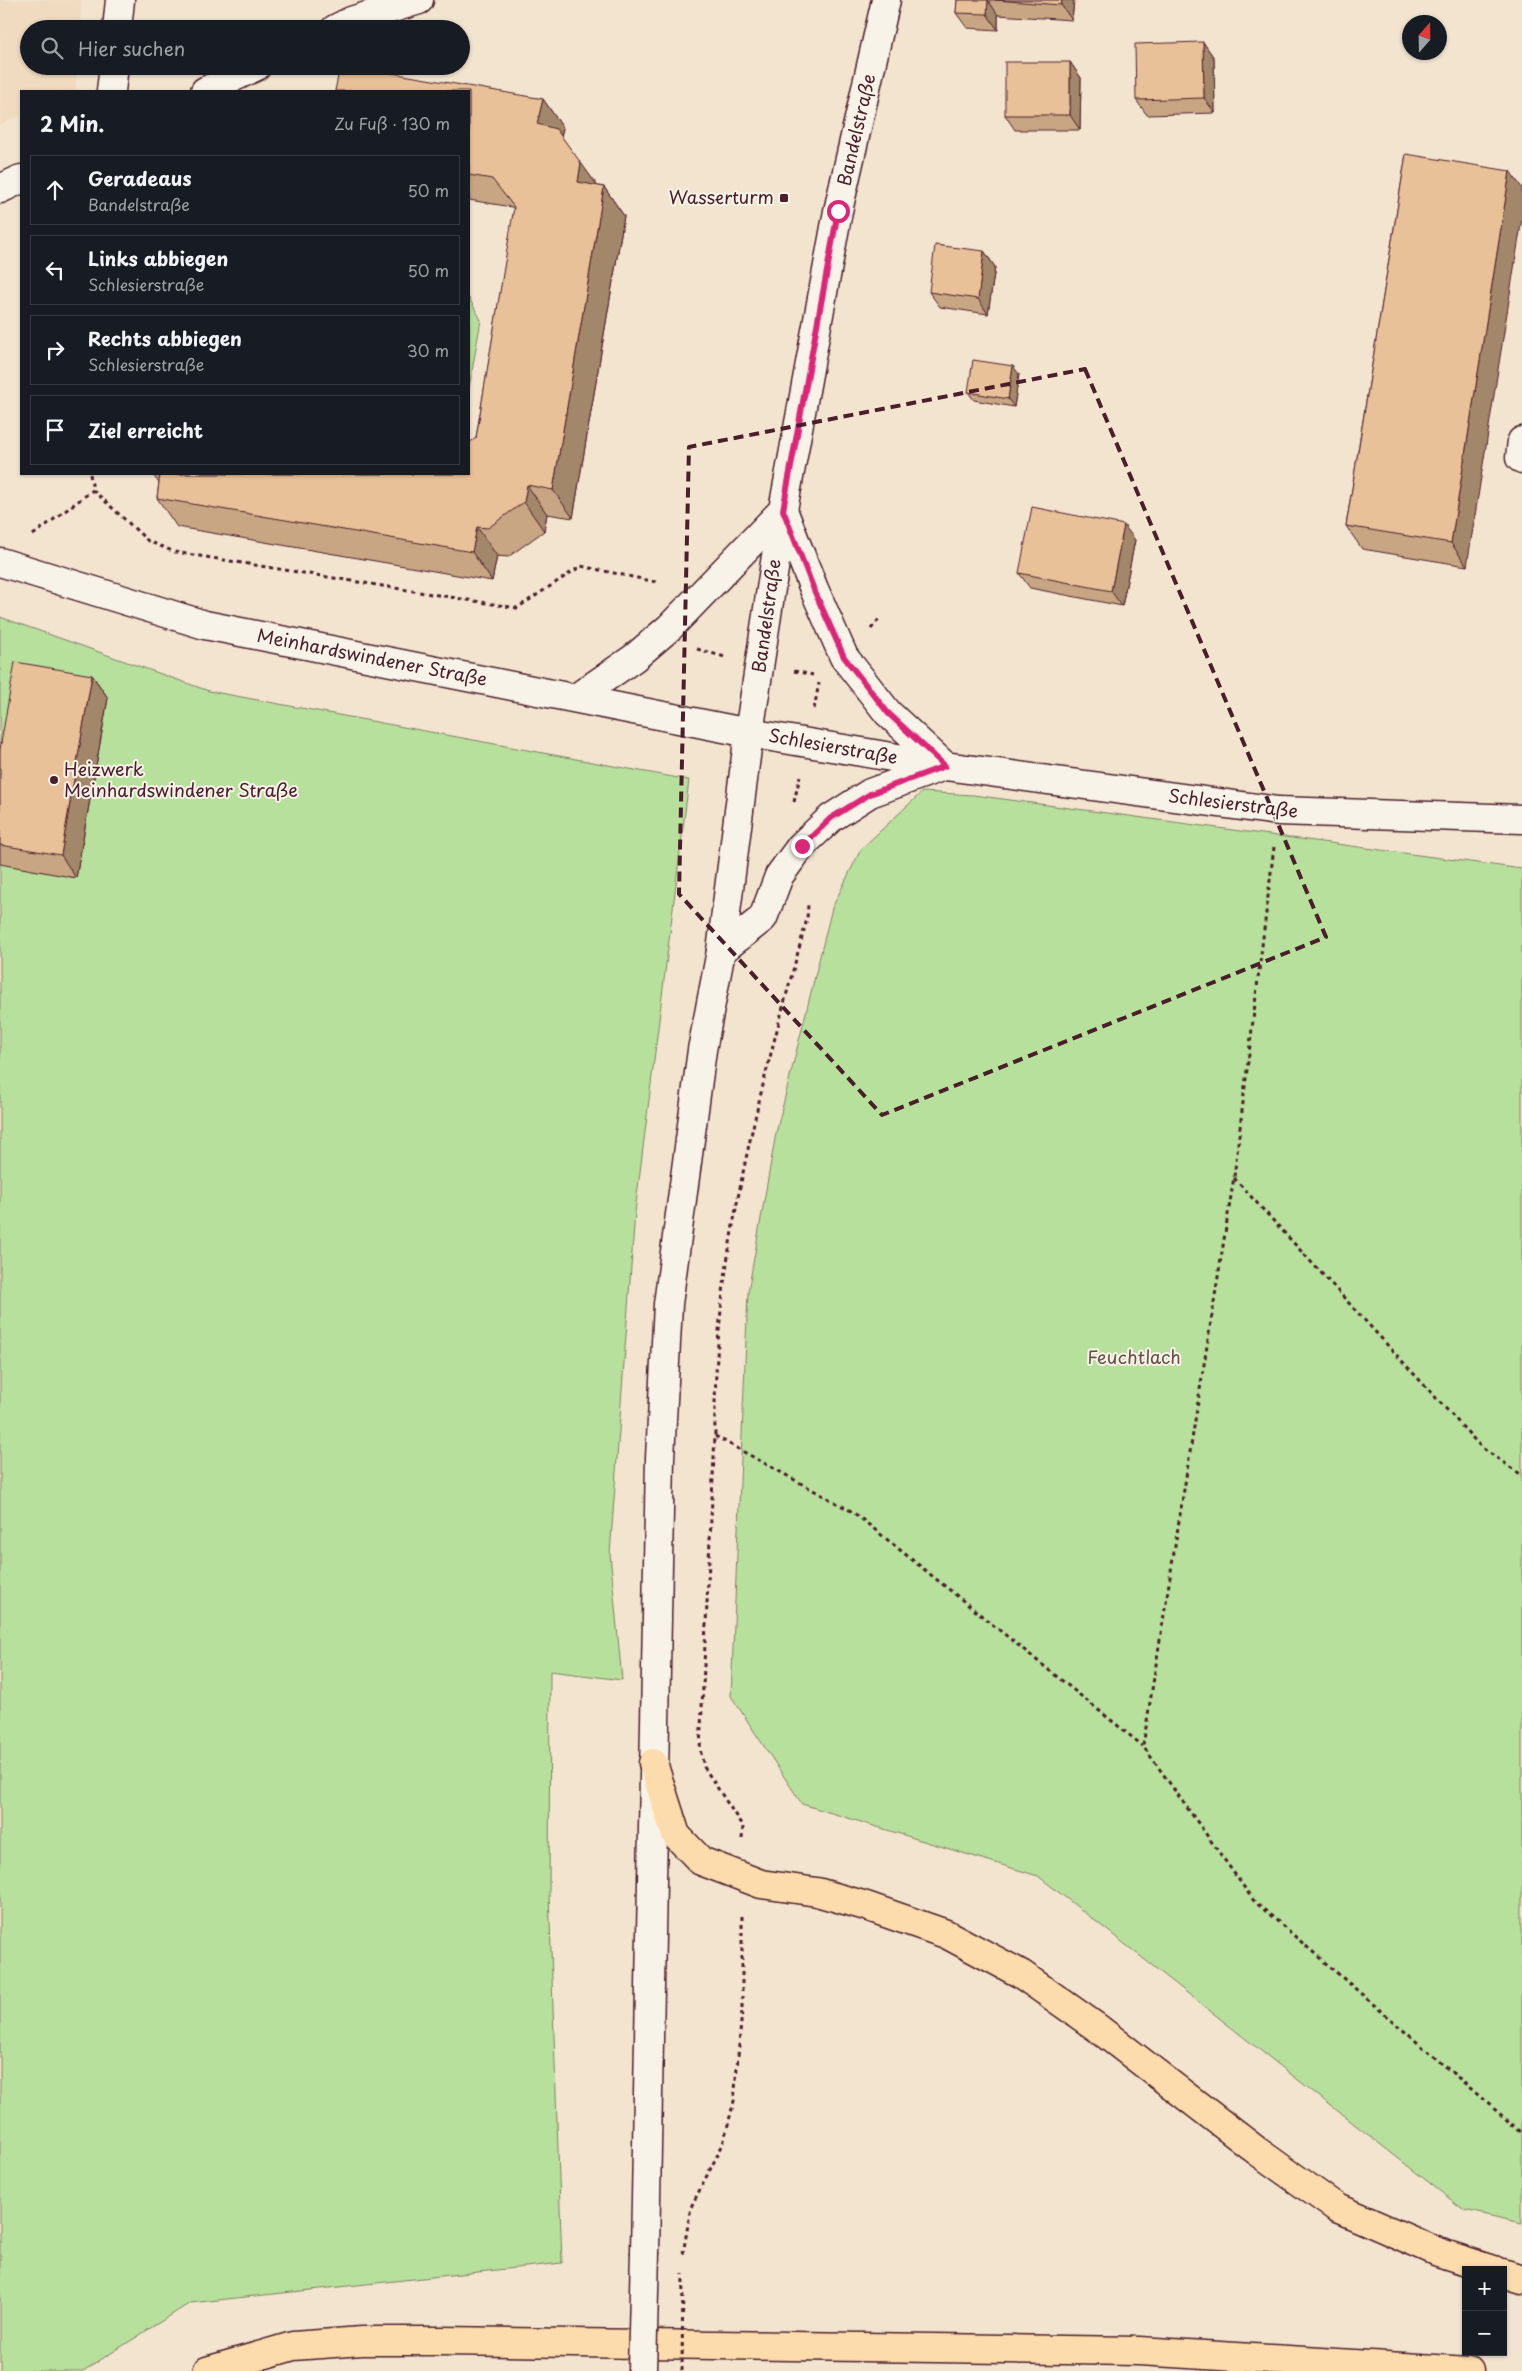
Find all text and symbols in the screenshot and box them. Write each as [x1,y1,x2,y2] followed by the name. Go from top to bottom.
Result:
[1402,15,1447,60] north arrow
[20,20,470,75] search box
[38,34,66,62] icon: search
[78,34,185,62] text: Hier suchen
[830,71,882,188] street label: Bandelstraße
[40,107,104,139] text: 2 Min.
[334,111,450,135] text: Zu Fuß · 130 m
[88,164,192,192] text: Geradeaus
[41,176,69,204] icon: ahead
[408,178,449,202] text: 50 m
[669,183,774,210] place label: Wasserturm
[88,192,190,216] text: Bandelstraße
[778,192,790,204] marker: Wasserturm
[827,200,850,223] route start
[88,244,228,272] text: Links abbiegen
[41,256,69,284] icon: left
[408,258,449,282] text: 50 m
[88,272,204,296] text: Schlesierstraße
[88,324,242,352] text: Rechts abbiegen
[41,336,69,364] icon: right
[407,338,449,362] text: 30 m
[88,352,204,376] text: Schlesierstraße
[41,416,69,444] icon: arrive
[88,416,203,444] text: Ziel erreicht
[744,557,787,674] street label: Bandelstraße
[255,621,490,692] street label: Meinhardswindener Straße
[767,721,900,770] street label: Schlesierstraße
[64,755,298,803] place label: Heizwerk Meinhardswindener Straße
[48,774,60,786] marker: Heizwerk Meinhardswindener Straße
[1167,781,1300,824] street label: Schlesierstraße
[791,835,814,858] route end
[1087,1343,1181,1370] park label: Feuchtlach
[1462,2266,1507,2356] map controls
[1462,2266,1507,2311] button: +
[1462,2311,1507,2356] button: −

